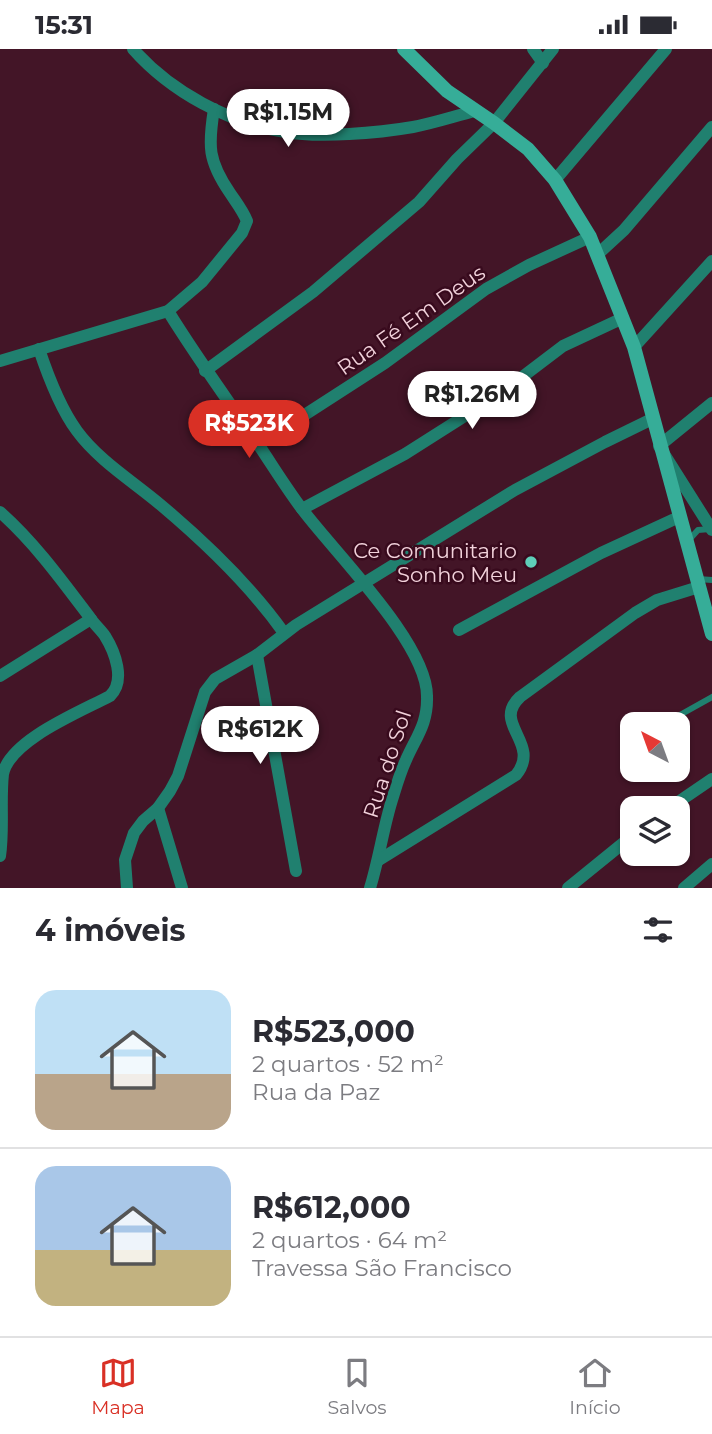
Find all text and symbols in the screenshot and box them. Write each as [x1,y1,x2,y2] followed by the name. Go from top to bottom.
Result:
[35,9,93,41] text: 15:31
[223,90,353,149] pin: R$1.15M
[243,98,333,126] text: R$1.15M
[332,260,490,380] street label: Rua Fé Em Deus
[407,371,537,431] pin: R$1.26M
[424,380,520,408] text: R$1.26M
[192,401,306,460] pin: R$523K
[204,409,294,437] text: R$523K
[353,538,517,587] place label: Ce Comunitario Sonho Meu
[523,554,539,570] marker: Ce Comunitario Sonho Meu
[203,707,317,766] pin: R$612K
[358,707,416,821] street label: Rua do Sol
[620,712,690,782] north arrow
[620,712,690,866] map controls
[217,715,303,743] text: R$612K
[620,796,690,866] button: layers
[639,911,677,949] icon: filters
[35,912,185,949] text: 4 imóveis
[252,1013,415,1050] text: R$523,000
[91,1018,175,1102] icon: home
[252,1050,444,1078] text: 2 quartos · 52 m²
[252,1078,380,1106] text: Rua da Paz
[252,1189,411,1226] text: R$612,000
[91,1194,175,1278] icon: home
[252,1226,447,1254] text: 2 quartos · 64 m²
[252,1254,512,1282] text: Travessa São Francisco
[91,1354,145,1419] tab: Mapa
[327,1354,387,1419] tab: Salvos
[569,1354,621,1419] tab: Início

